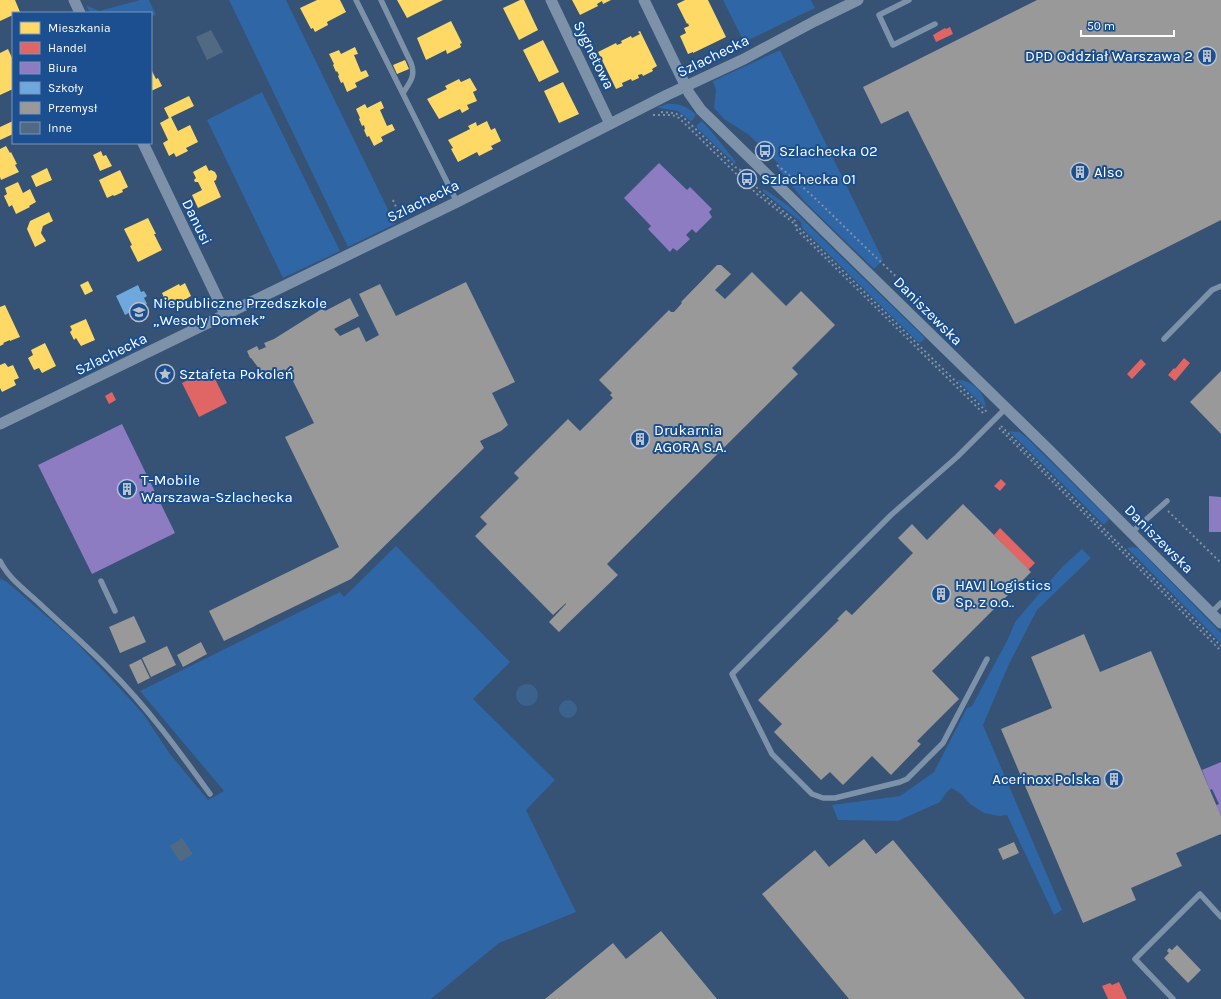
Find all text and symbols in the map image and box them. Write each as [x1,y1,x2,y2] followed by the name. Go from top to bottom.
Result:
[12,12,152,144] legend
[1081,12,1174,38] scale bar
[570,18,618,92] street label: Sygnetowa
[1087,19,1115,33] text: 50 m
[48,21,111,35] text: Mieszkania
[674,31,752,81] street label: Szlachecka
[48,41,87,55] text: Handel
[1196,45,1218,67] building icon: DPD Oddział Warszawa 2
[1025,47,1193,65] place label: DPD Oddział Warszawa 2
[48,61,77,75] text: Biura
[48,81,84,95] text: Szkoły
[48,101,98,115] text: Przemysł
[48,121,72,135] text: Inne
[754,140,776,162] bus stop icon: Szlachecka 02
[779,142,878,160] place label: Szlachecka 02
[1069,161,1091,183] building icon: Also
[1094,163,1123,181] place label: Also
[736,168,758,190] bus stop icon: Szlachecka 01
[761,170,856,188] place label: Szlachecka 01
[384,176,462,226] street label: Szlachecka
[178,196,216,248] street label: Danusi
[890,273,966,349] street label: Daniszewska
[153,294,327,329] place label: Niepubliczne Przedszkole „Wesoły Domek”
[128,301,150,323] school or university icon: Niepubliczne Przedszkole „Wesoły Domek”
[72,329,150,379] street label: Szlachecka
[154,363,176,385] place icon: Sztafeta Pokoleń
[179,365,294,383] place label: Sztafeta Pokoleń
[654,421,727,456] place label: Drukarnia AGORA S.A.
[629,428,651,450] building icon: Drukarnia AGORA S.A.
[141,471,293,506] place label: T-Mobile Warszawa-Szlachecka
[116,478,138,500] building icon: T-Mobile Warszawa-Szlachecka
[1121,501,1197,577] street label: Daniszewska
[955,576,1051,611] place label: HAVI Logistics Sp. z o.o..
[930,583,952,605] building icon: HAVI Logistics Sp. z o.o..
[1103,768,1125,790] building icon: Acerinox Polska
[992,770,1100,788] place label: Acerinox Polska

